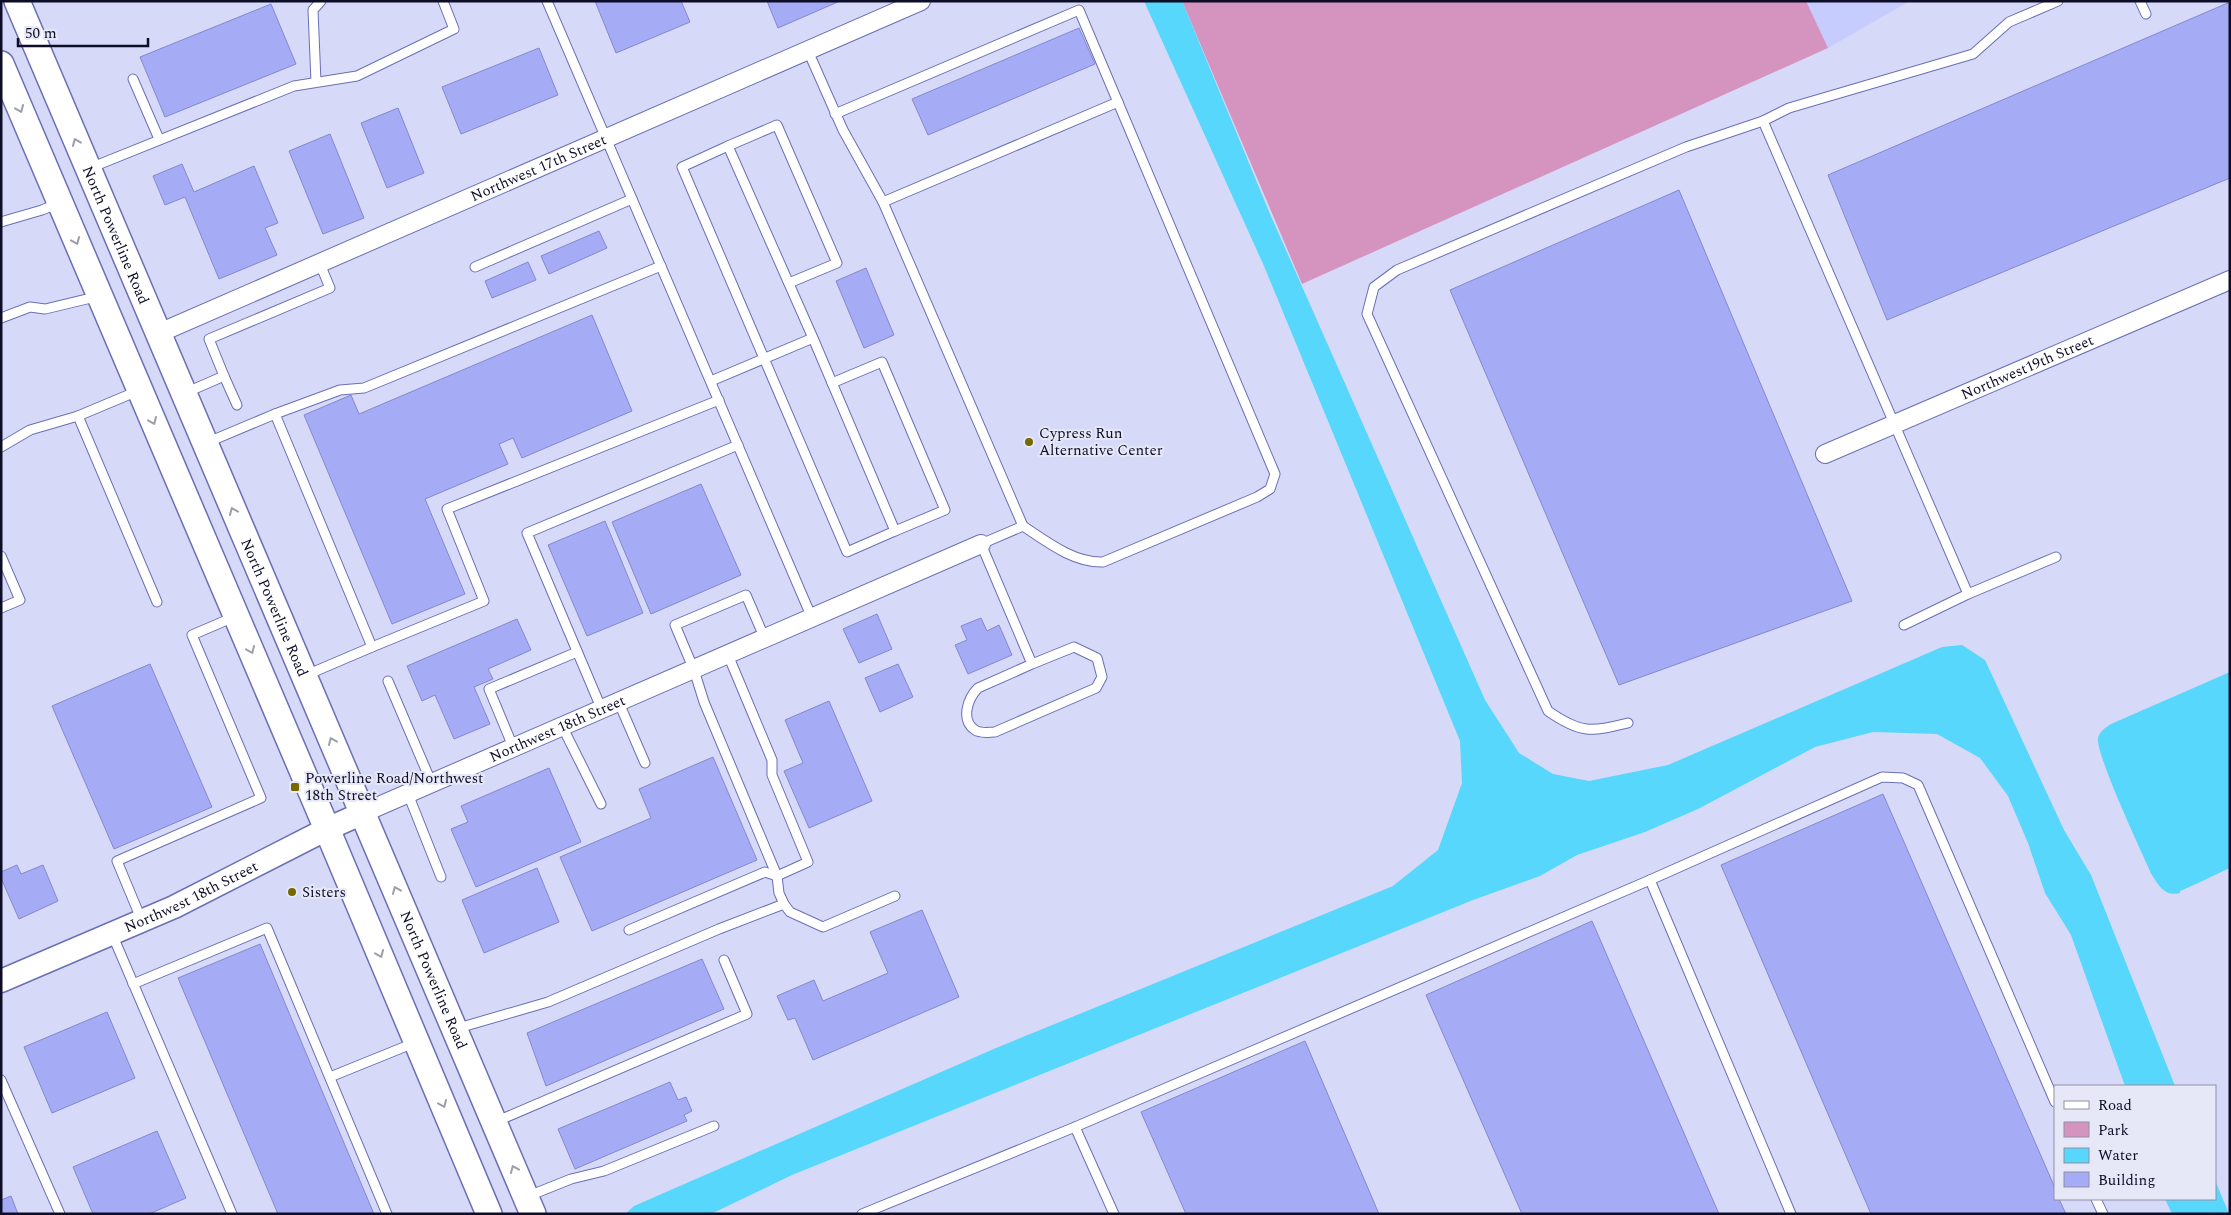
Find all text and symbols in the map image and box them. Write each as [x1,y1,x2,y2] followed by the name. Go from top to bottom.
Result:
[18,15,148,47] scale bar
[25,22,57,45] text: 50 m
[14,104,25,113] one-way arrow
[467,128,610,208] street label: Northwest 17th Street
[72,138,82,147] one-way arrow
[76,162,155,308] street label: North Powerline Road
[70,236,80,245] one-way arrow
[1957,329,2097,406] street label: Northwest19th Street
[146,416,157,425] one-way arrow
[1039,422,1163,462] place label: Cypress Run Alternative Center
[1023,436,1035,448] marker: Cypress Run Alternative Center
[229,507,239,516] one-way arrow
[234,535,314,681] street label: North Powerline Road
[244,645,255,654] one-way arrow
[486,689,629,769] street label: Northwest 18th Street
[328,737,339,746] one-way arrow
[305,767,483,807] place label: Powerline Road/Northwest 18th Street
[289,781,301,793] marker: Powerline Road/Northwest 18th Street
[121,855,262,939] street label: Northwest 18th Street
[302,881,346,904] place label: Sisters
[286,886,298,898] marker: Sisters
[392,886,403,895] one-way arrow
[394,907,473,1053] street label: North Powerline Road
[374,949,384,958] one-way arrow
[2054,1085,2216,1200] legend
[2098,1094,2132,1117] text: Road
[437,1099,447,1108] one-way arrow
[2098,1119,2129,1142] text: Park
[2098,1144,2138,1167] text: Water
[510,1165,521,1174] one-way arrow
[2098,1169,2155,1192] text: Building

